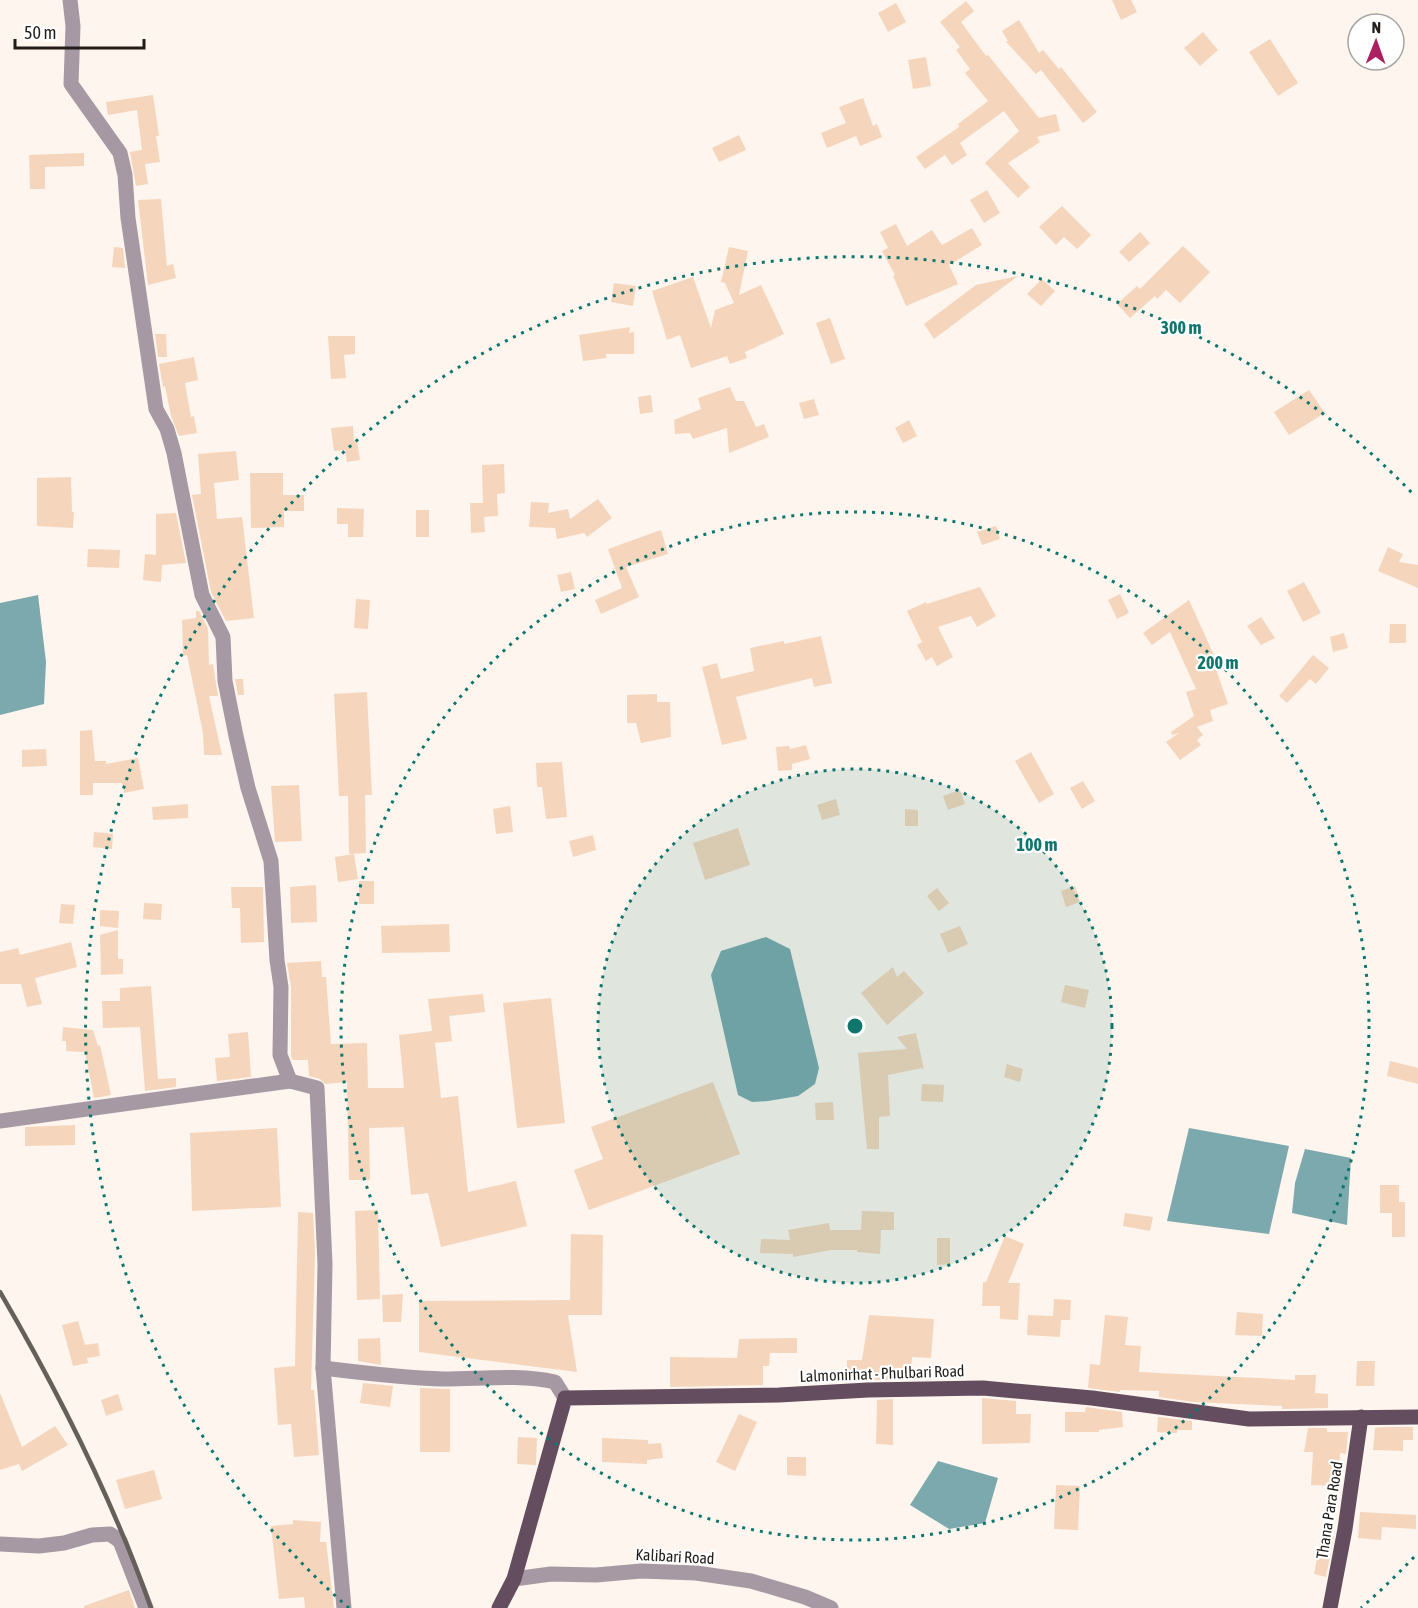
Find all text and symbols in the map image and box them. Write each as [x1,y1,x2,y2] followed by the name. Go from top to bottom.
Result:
[15,12,144,50] scale bar
[1346,12,1406,72] north arrow
[1371,18,1381,36] text: N
[24,22,56,43] text: 50 m
[1161,317,1201,338] text: 300 m
[1198,652,1238,673] text: 200 m
[1017,834,1057,855] text: 100 m
[845,1016,865,1036] centre of rings
[799,1361,965,1385] street label: Lalmonirhat - Phulbari Road
[1312,1460,1346,1560] street label: Thana Para Road
[635,1545,715,1567] street label: Kalibari Road

